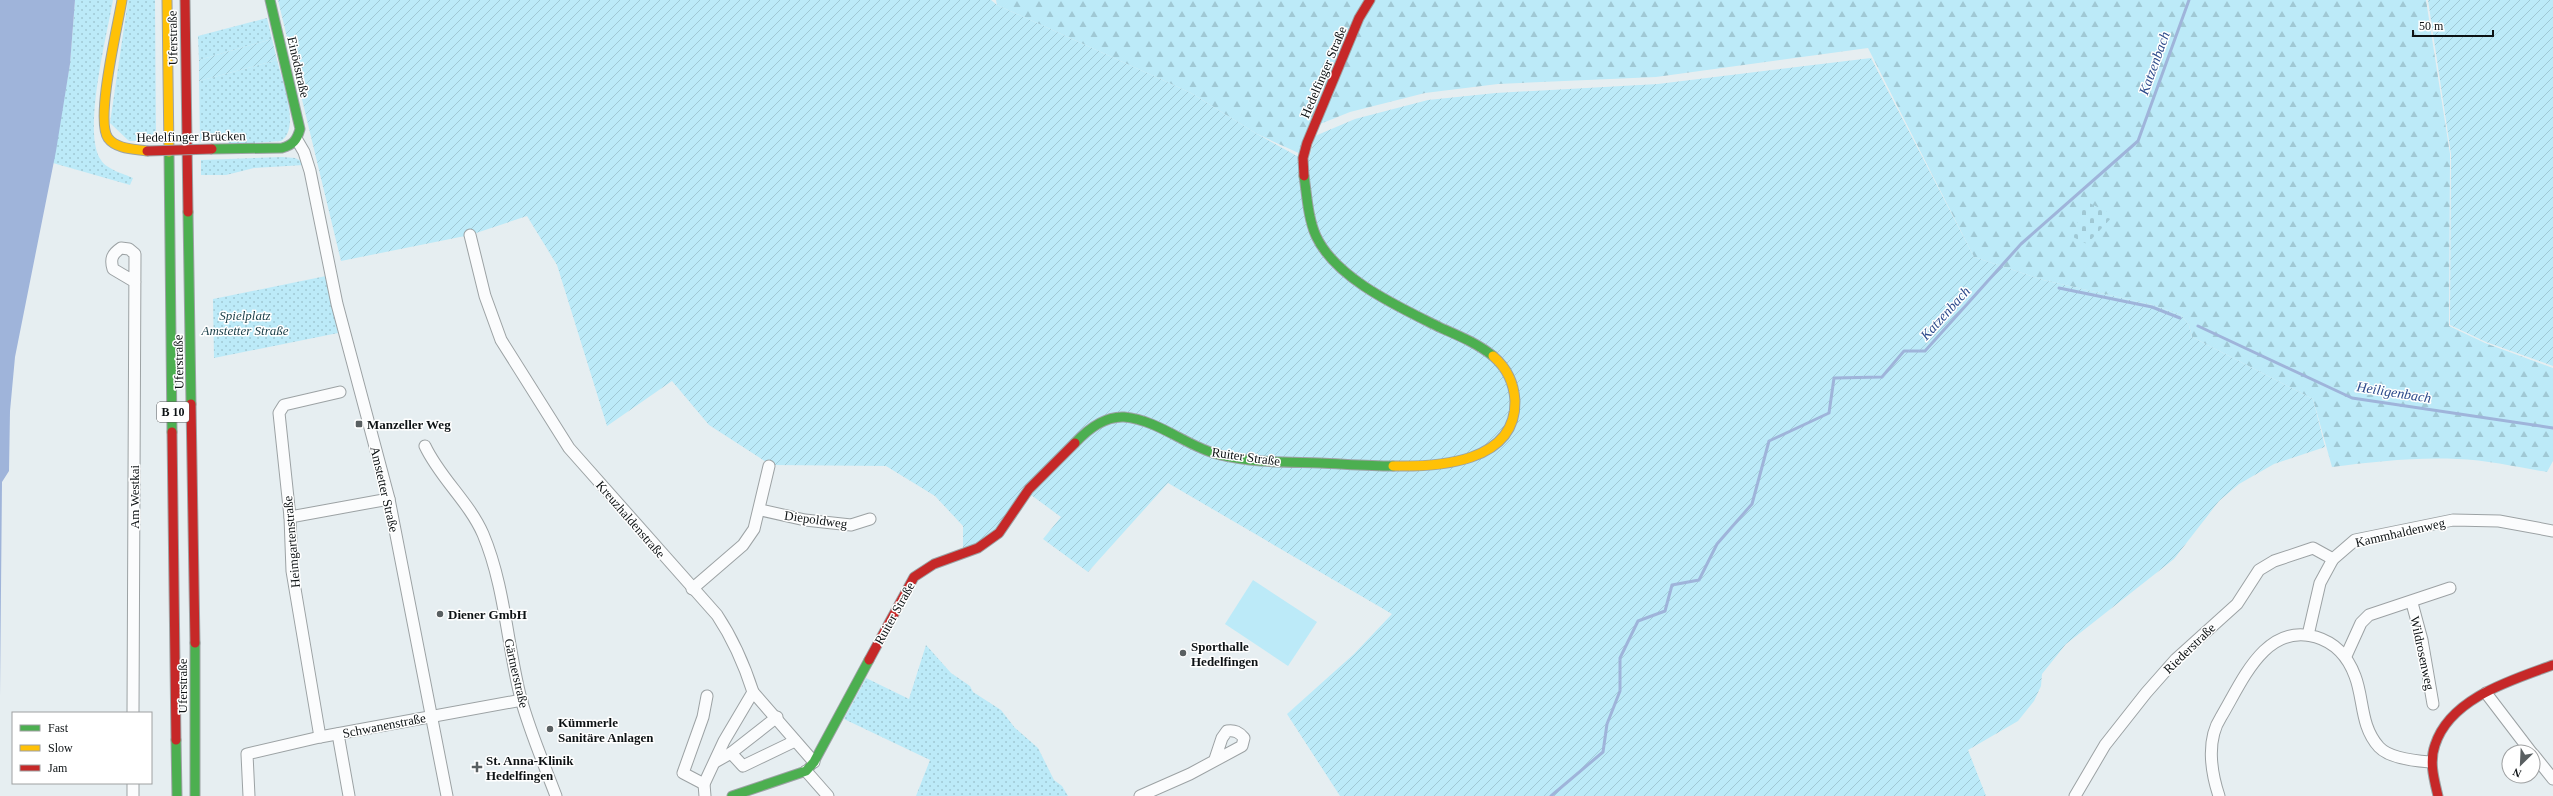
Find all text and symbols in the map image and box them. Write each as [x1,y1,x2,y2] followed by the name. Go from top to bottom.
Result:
[165,10,180,66] street label: Uferstraße
[2413,12,2493,38] scale bar
[2419,19,2444,33] text: 50 m
[1297,24,1350,120] street label: Hedelfinger Straße
[2136,30,2173,98] water label: Katzenbach
[284,35,313,99] street label: Einödstraße
[136,128,246,145] street label: Hedelfinger Brücken
[1917,284,1973,344] water label: Katzenbach
[200,308,289,338] park label: Spielplatz Amstetter Straße
[171,334,186,390] street label: Uferstraße
[2355,379,2432,406] water label: Heiligenbach
[157,402,189,422] road number: B 10
[367,417,451,432] place label: Manzeller Weg
[354,419,364,429] marker: Manzeller Weg
[1211,444,1281,469] street label: Ruiter Straße
[367,445,402,534] street label: Amstetter Straße
[127,465,142,529] street label: Am Westkai
[593,478,668,561] street label: Kreuzhaldenstraße
[280,495,303,589] street label: Heimgartenstraße
[783,508,849,531] street label: Diepoldweg
[2354,515,2447,550] street label: Kammhaldenweg
[871,579,918,647] street label: Ruiter Straße
[448,607,527,622] place label: Diener GmbH
[435,609,445,619] marker: Diener GmbH
[2407,615,2438,692] street label: Wildrosenweg
[2161,620,2218,677] street label: Riederstraße
[501,637,532,709] street label: Gärtnerstraße
[1191,639,1259,669] place label: Sporthalle Hedelfingen
[1178,648,1188,658] marker: Sporthalle Hedelfingen
[175,658,190,713] street label: Uferstraße
[341,710,427,741] street label: Schwanenstraße
[12,712,152,784] legend
[558,715,654,745] place label: Kümmerle Sanitäre Anlagen
[48,721,69,735] text: Fast
[545,724,555,734] marker: Kümmerle Sanitäre Anlagen
[48,741,73,755] text: Slow
[2501,744,2541,784] north arrow
[486,753,574,783] place label: St. Anna-Klinik Hedelfingen
[48,761,68,775] text: Jam
[471,761,483,773] marker: St. Anna-Klinik Hedelfingen
[2511,766,2523,780] text: N

